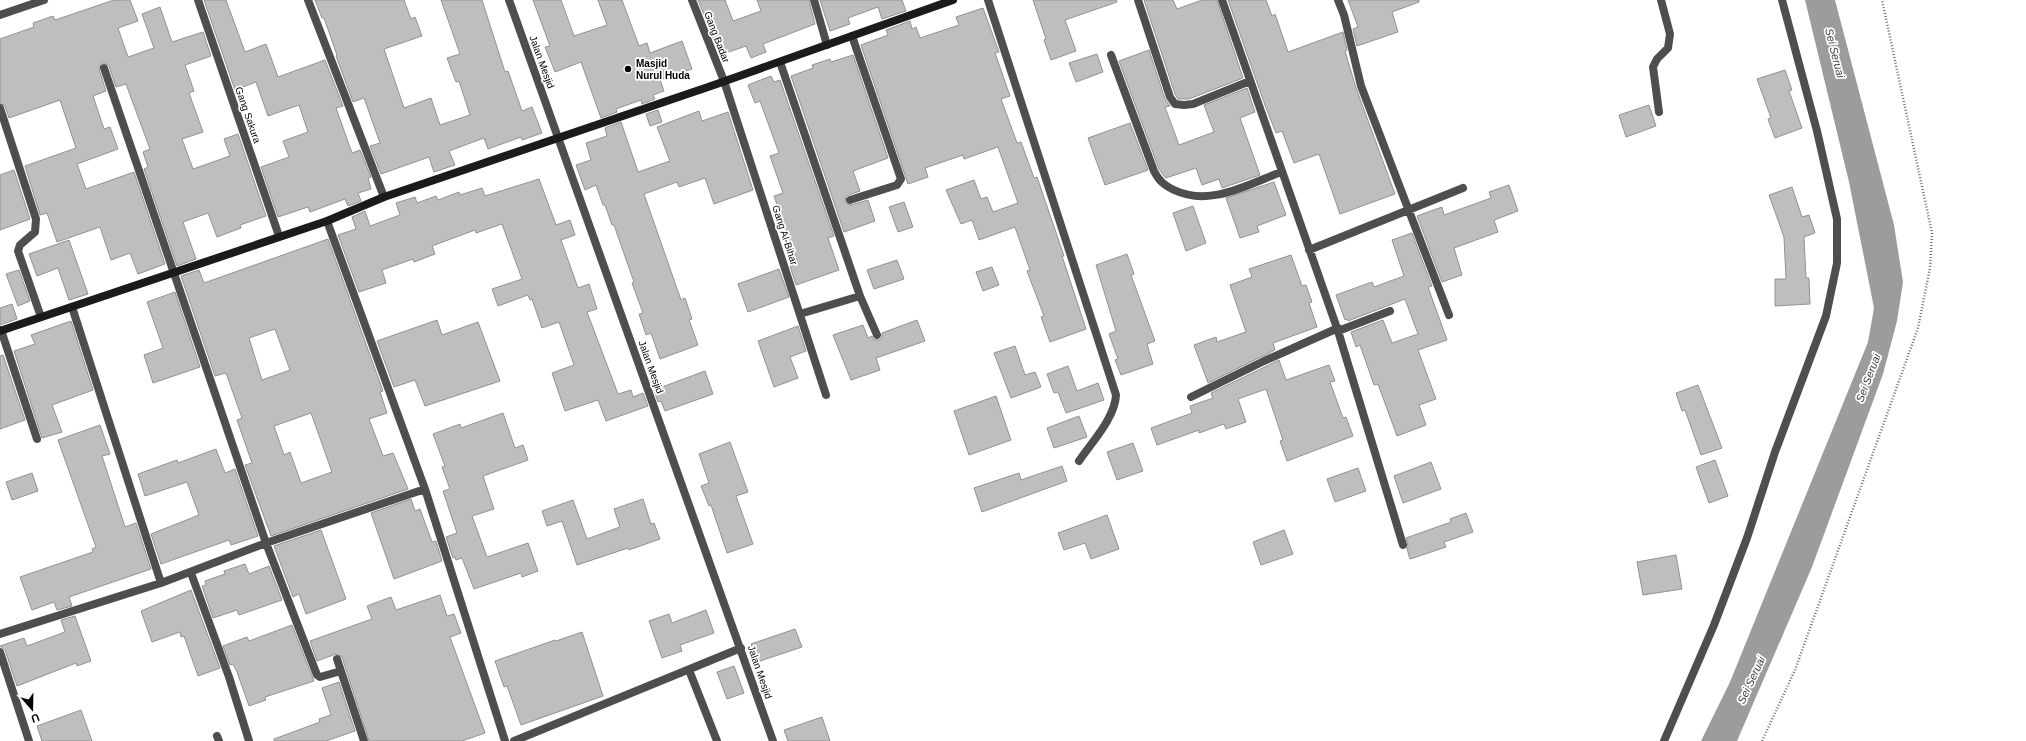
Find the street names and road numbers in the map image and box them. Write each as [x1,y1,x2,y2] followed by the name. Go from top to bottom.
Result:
[702,10,732,65] street label: Gang Badar
[527,34,557,90] street label: Jalan Mesjid
[233,85,263,145] street label: Gang Sakura
[770,204,800,267] street label: Gang Al-Bihar
[636,339,666,395] street label: Jalan Mesjid
[746,644,774,700] street label: Jalan Mesjid

